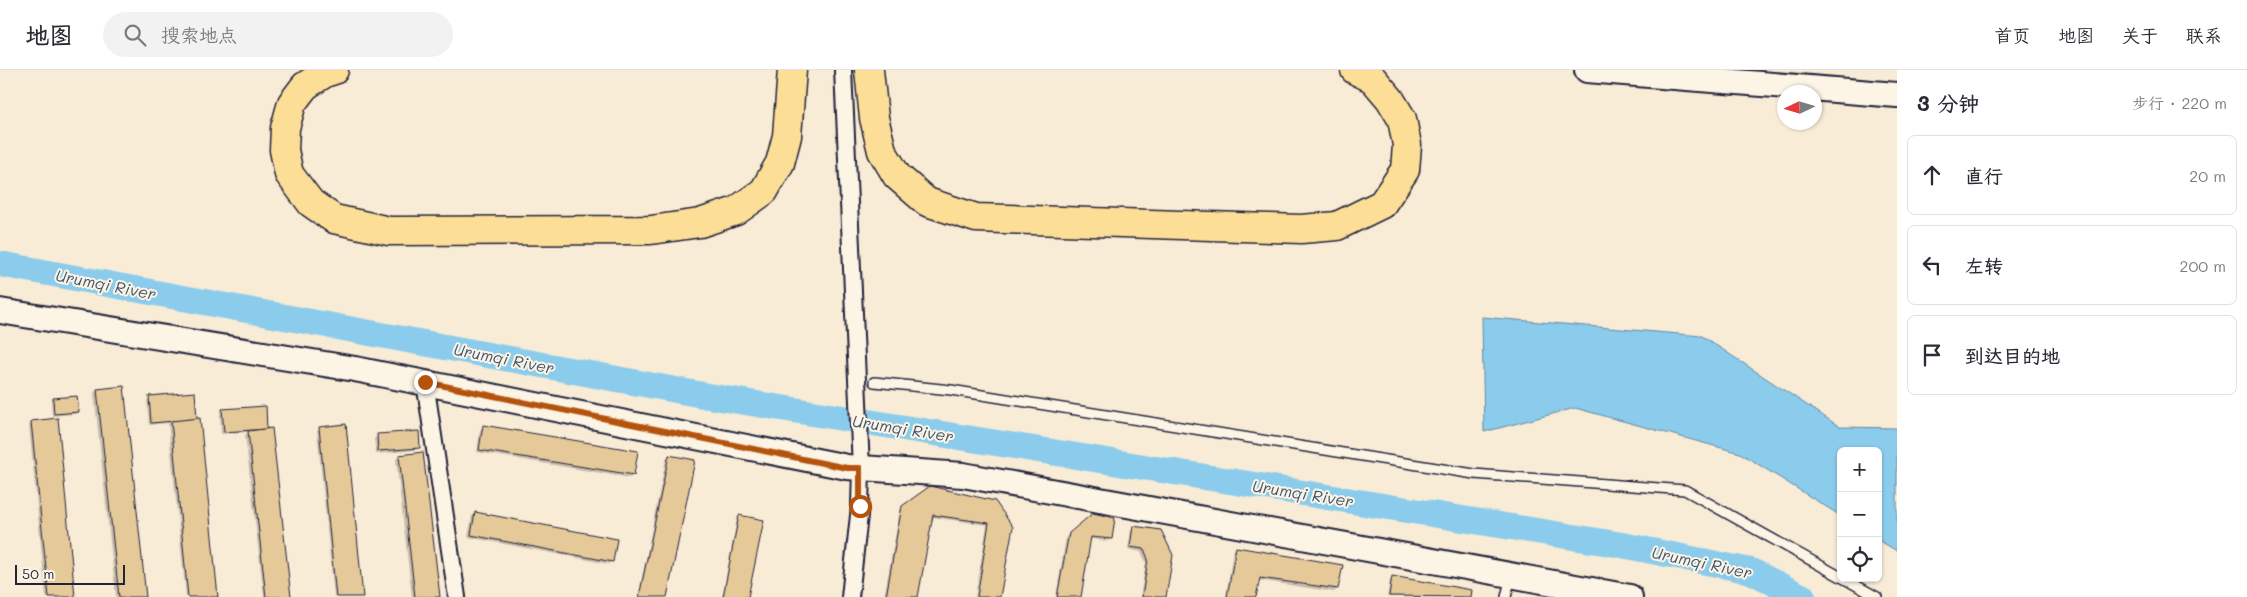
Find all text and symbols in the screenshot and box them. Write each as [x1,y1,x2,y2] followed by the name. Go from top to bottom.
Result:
[103,12,453,57] search box
[25,19,73,50] text: 地图
[121,21,149,49] icon: search
[161,22,237,47] text: 搜索地点
[1994,23,2030,47] text: 首页
[2058,23,2094,47] text: 地图
[2122,23,2158,47] text: 关于
[2186,23,2222,47] text: 联系
[1777,85,1822,130] north arrow
[1917,89,1979,116] text: 3 分钟
[2132,92,2227,113] text: 步行 · 220 m
[1918,161,1946,189] icon: ahead
[1965,163,2003,188] text: 直行
[2189,165,2226,186] text: 20 m
[1918,251,1946,279] icon: left
[1965,253,2003,278] text: 左转
[2179,255,2226,276] text: 200 m
[54,264,158,304] water label: Urumqi River
[452,338,556,378] water label: Urumqi River
[1918,341,1946,369] icon: arrive
[1965,343,2060,368] text: 到达目的地
[414,371,437,394] route end
[851,410,955,446] water label: Urumqi River
[1837,447,1882,582] map controls
[1837,447,1882,492] button: +
[1251,475,1355,511] water label: Urumqi River
[1837,492,1882,537] button: −
[849,495,872,518] route start
[1837,537,1882,582] button: locate
[1650,541,1754,583] water label: Urumqi River
[15,562,125,585] scale bar
[22,564,54,583] text: 50 m

